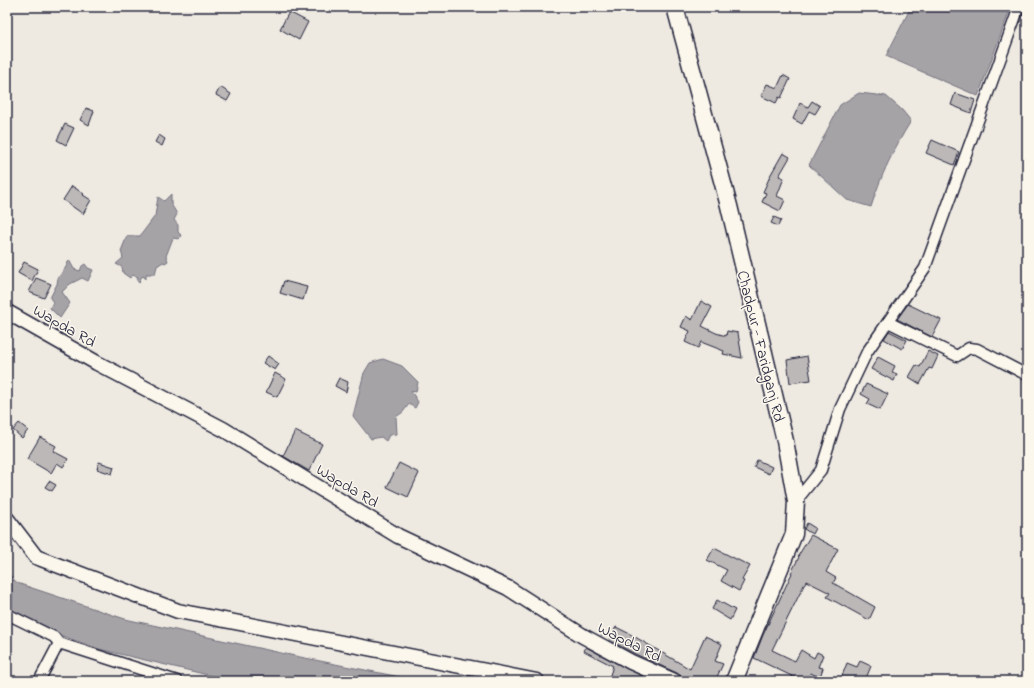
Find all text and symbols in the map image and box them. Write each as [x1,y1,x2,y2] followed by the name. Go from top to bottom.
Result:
[730,268,791,425] street label: Chadpur - Faridganj Rd
[28,299,100,354] street label: Wapda Rd
[311,459,383,515] street label: Wapda Rd
[593,616,665,669] street label: Wapda Rd

